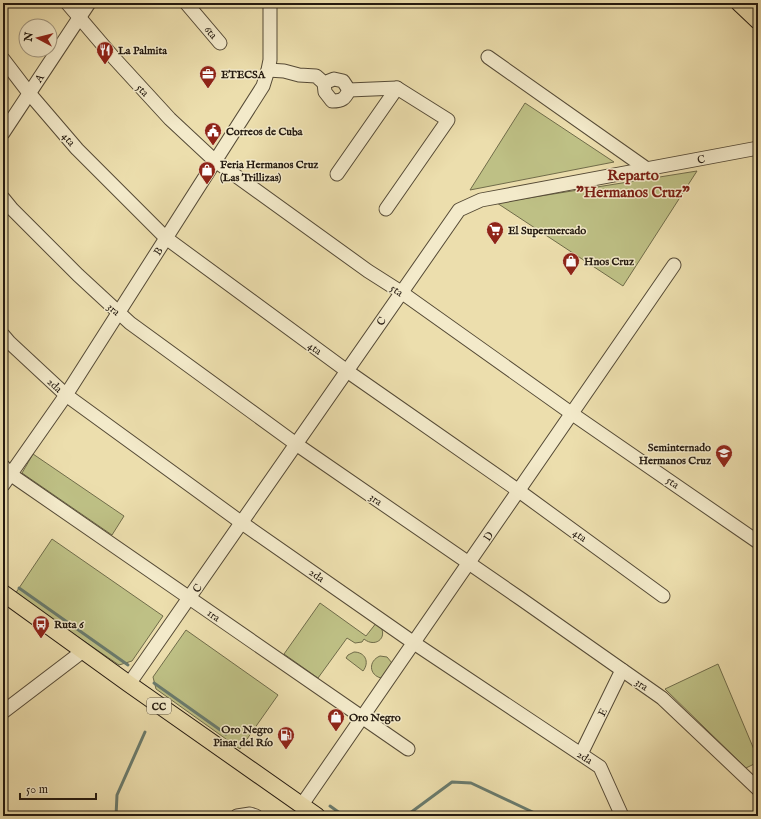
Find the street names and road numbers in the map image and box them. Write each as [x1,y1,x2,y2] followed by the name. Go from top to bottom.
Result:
[201,23,220,42] street label: 6ta
[31,71,48,86] street label: A
[133,81,152,100] street label: 5ta
[58,130,78,150] street label: 4ta
[696,152,707,168] street label: C
[151,245,167,258] street label: B
[387,282,406,300] street label: 5ta
[104,300,123,319] street label: 3ra
[374,314,390,329] street label: C
[305,339,324,359] street label: 4ta
[44,375,65,396] street label: 2da
[663,473,682,492] street label: 5ta
[366,490,385,509] street label: 3ra
[570,526,589,546] street label: 4ta
[481,529,497,544] street label: D
[306,566,327,586] street label: 2da
[190,581,206,596] street label: C
[204,606,223,625] street label: 1ra
[632,675,651,694] street label: 3ra
[147,698,171,714] road number: CC
[595,706,611,719] street label: E
[574,748,595,768] street label: 2da

